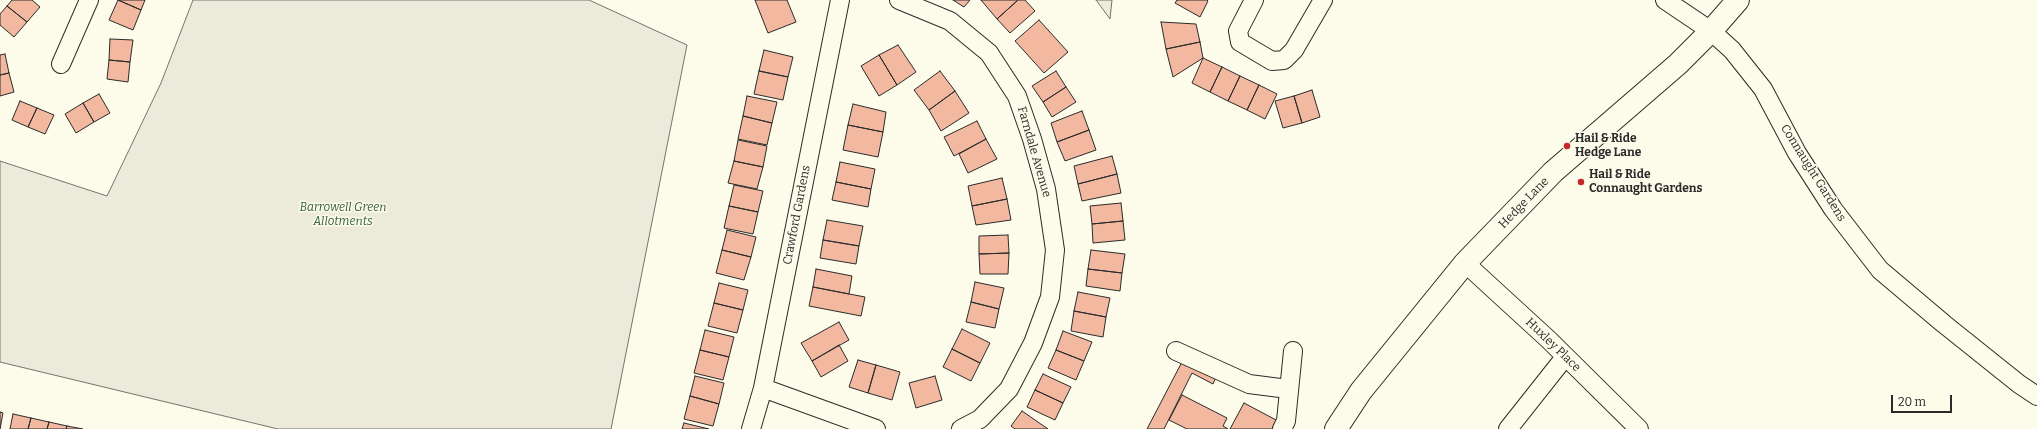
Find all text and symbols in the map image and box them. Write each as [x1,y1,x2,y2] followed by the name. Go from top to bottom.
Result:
[1014,105,1054,199] street label: Farndale Avenue
[1777,122,1849,224] street label: Connaught Gardens
[1575,132,1641,160] place label: Hail & Ride Hedge Lane
[1562,141,1572,151] marker: Hail & Ride Hedge Lane
[780,164,814,266] street label: Crawford Gardens
[1589,168,1702,196] place label: Hail & Ride Connaught Gardens
[1496,174,1552,232] street label: Hedge Lane
[1576,177,1586,187] marker: Hail & Ride Connaught Gardens
[299,201,387,229] park label: Barrowell Green Allotments
[1522,315,1584,375] street label: Huxley Place
[1893,387,1954,413] scale bar
[1898,395,1926,409] text: 20 m

